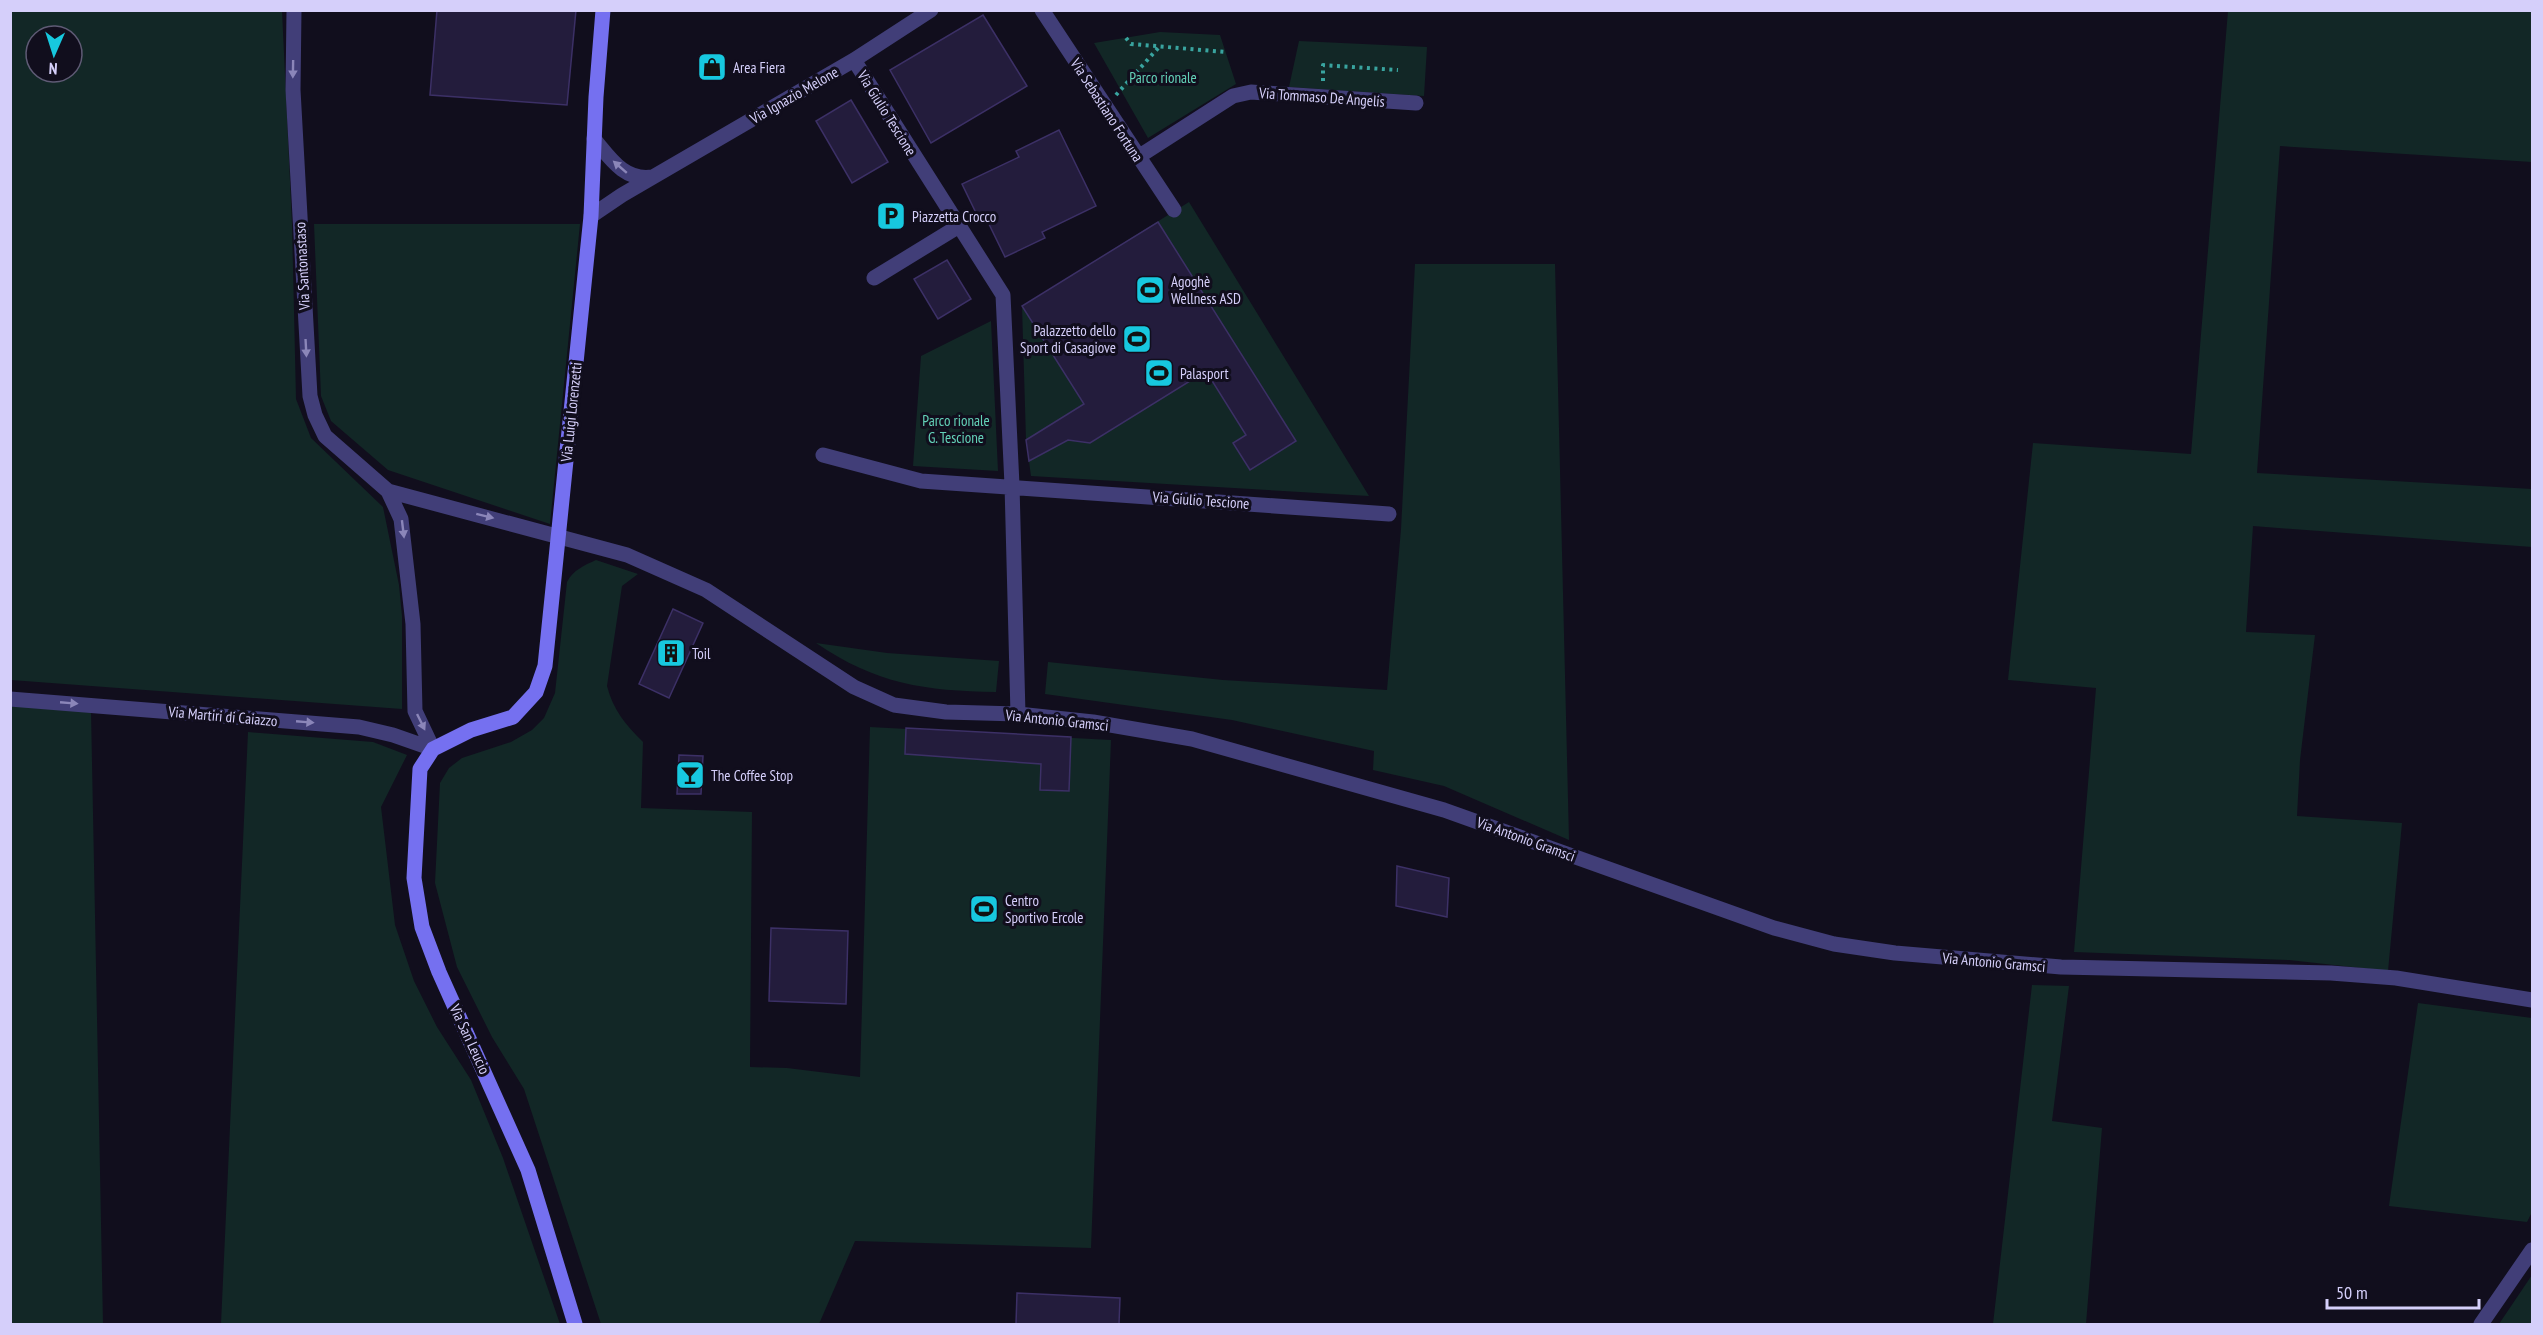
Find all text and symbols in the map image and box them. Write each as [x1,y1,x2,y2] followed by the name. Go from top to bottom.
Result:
[24,24,84,84] north arrow
[696,51,728,83] shop icon: Area Fiera
[1066,54,1148,165] street label: Via Sebastiano Fortuna
[733,58,785,77] place label: Area Fiera
[48,59,58,79] text: N
[289,59,298,78] one-way arrow
[746,62,842,128] street label: Via Ignazio Melone
[853,66,921,159] street label: Via Giulio Tescione
[1129,68,1197,87] park label: Parco rionale
[1258,83,1385,111] street label: Via Tommaso De Angelis
[613,161,628,174] one-way arrow
[875,200,907,232] parking icon: Piazzetta Crocco
[912,207,996,226] place label: Piazzetta Crocco
[290,221,314,312] street label: Via Santonastaso
[1171,272,1241,308] place label: Agoghè Wellness ASD
[1134,274,1166,306] sports icon: Agoghè Wellness ASD
[1020,321,1116,357] place label: Palazzetto dello Sport di Casagiove
[1121,323,1153,355] sports icon: Palazzetto dello Sport di Casagiove
[301,338,310,357] one-way arrow
[1143,357,1175,389] sports icon: Palasport
[556,361,586,464] street label: Via Luigi Lorenzetti
[1180,364,1229,383] place label: Palasport
[922,411,990,447] park label: Parco rionale G. Tescione
[1151,487,1250,513] street label: Via Giulio Tescione
[476,512,494,522] one-way arrow
[398,520,407,539] one-way arrow
[655,637,687,669] building icon: Toil
[692,644,711,663] place label: Toil
[59,698,78,708] one-way arrow
[167,702,278,730] street label: Via Martiri di Caiazzo
[1004,705,1109,735] street label: Via Antonio Gramsci
[416,714,425,731] one-way arrow
[296,718,315,727] one-way arrow
[674,759,706,791] bar icon: The Coffee Stop
[711,766,793,785] place label: The Coffee Stop
[1473,812,1578,866] street label: Via Antonio Gramsci
[1005,891,1084,927] place label: Centro Sportivo Ercole
[968,893,1000,925] sports icon: Centro Sportivo Ercole
[1941,948,2046,976] street label: Via Antonio Gramsci
[445,1000,494,1077] street label: Via San Leucio
[2327,1272,2478,1310] scale bar
[2336,1281,2368,1304] text: 50 m

